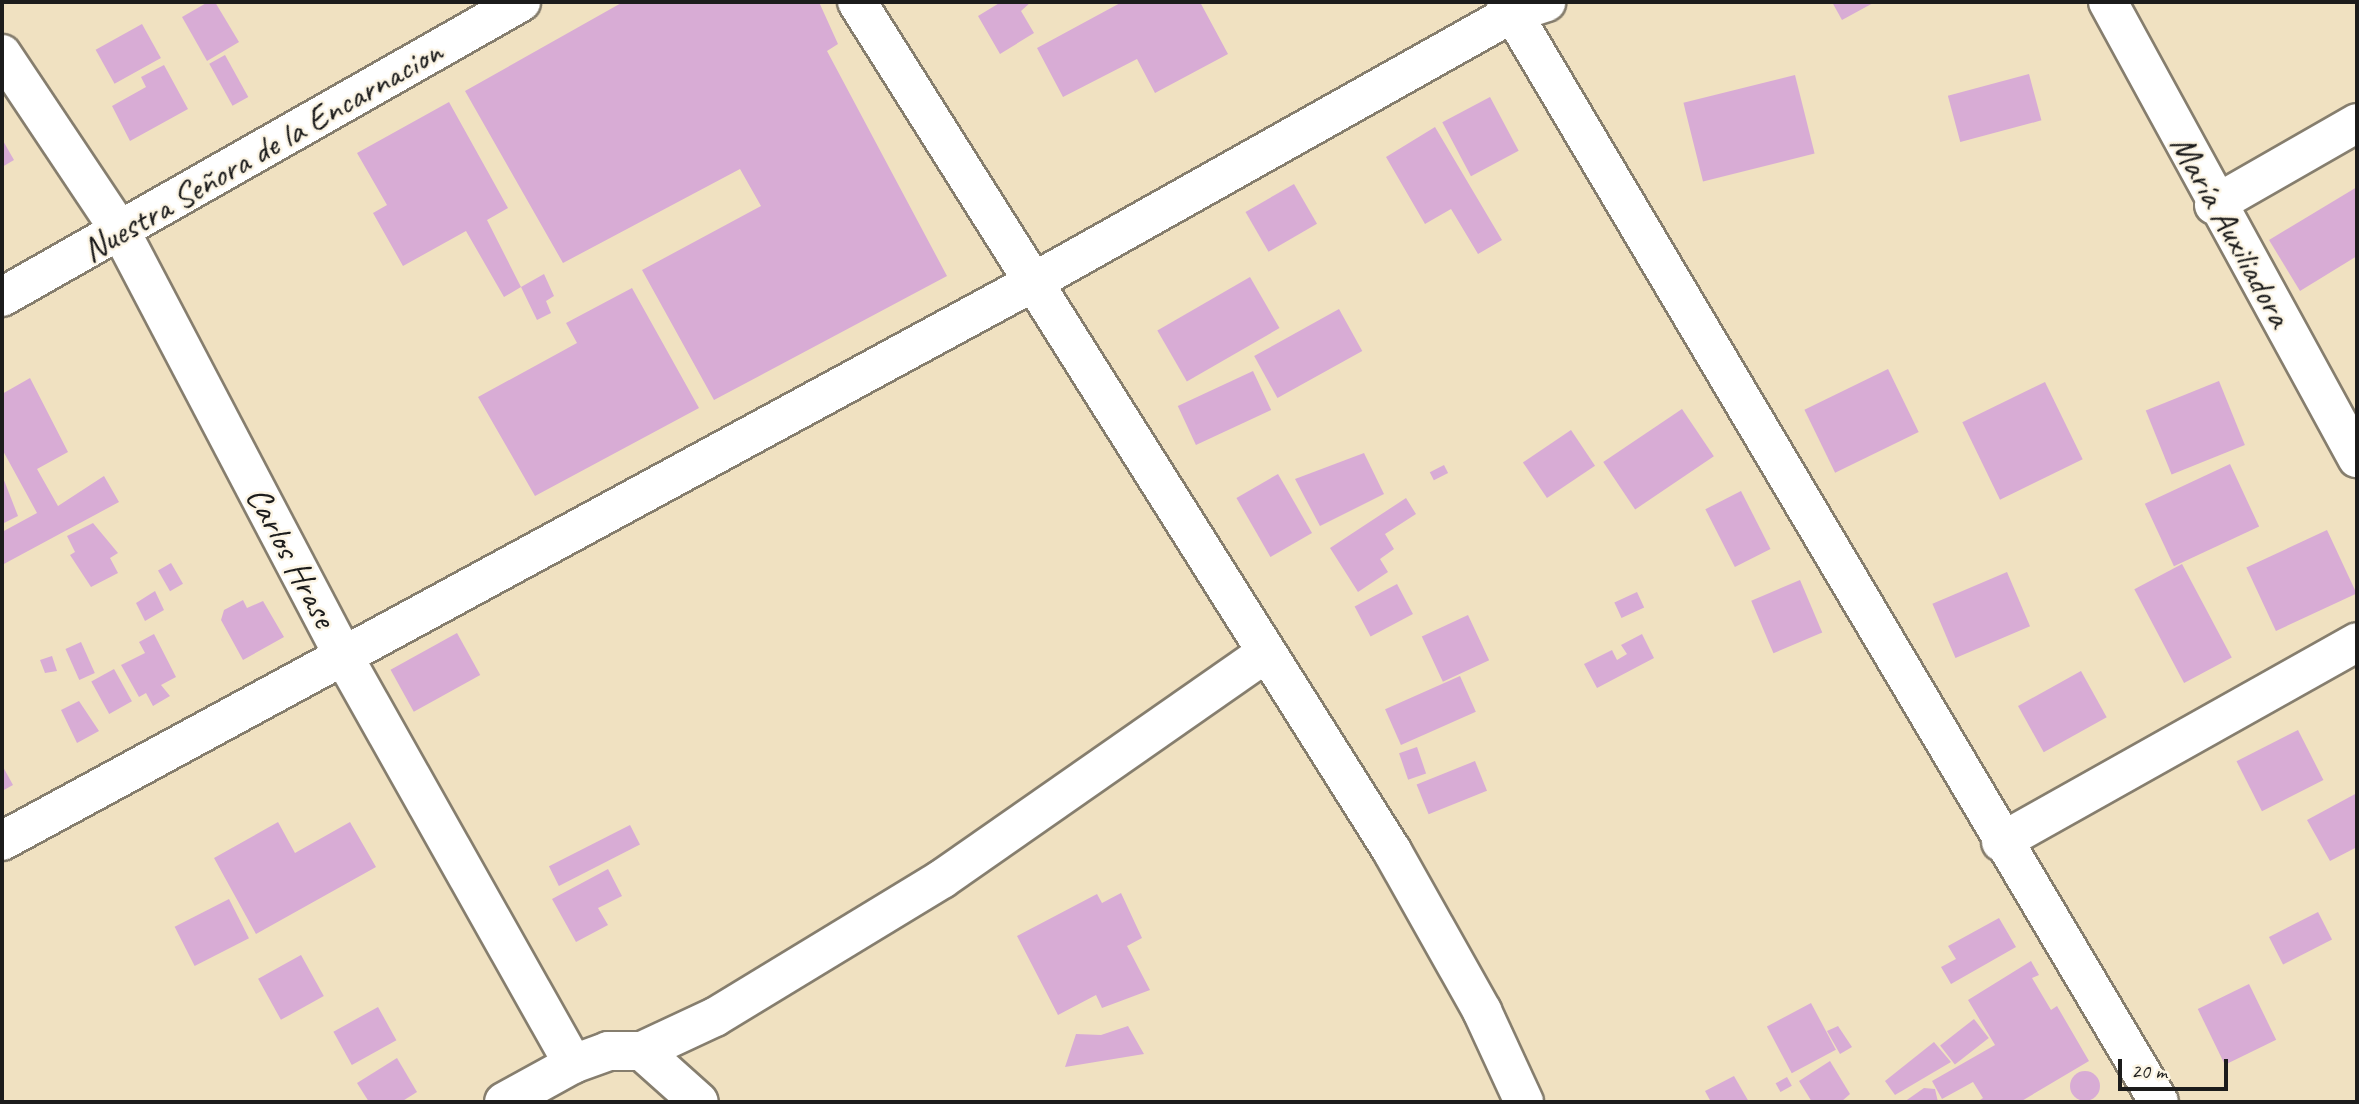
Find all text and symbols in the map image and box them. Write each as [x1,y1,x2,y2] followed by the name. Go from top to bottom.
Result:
[74,30,450,272] street label: Nuestra Señora de la Encarnacion
[2161,128,2301,334] street label: María Auxiliadora
[236,479,346,635] street label: Carlos Hrase
[2121,1044,2231,1088] scale bar
[2131,1058,2167,1084] text: 20 m

